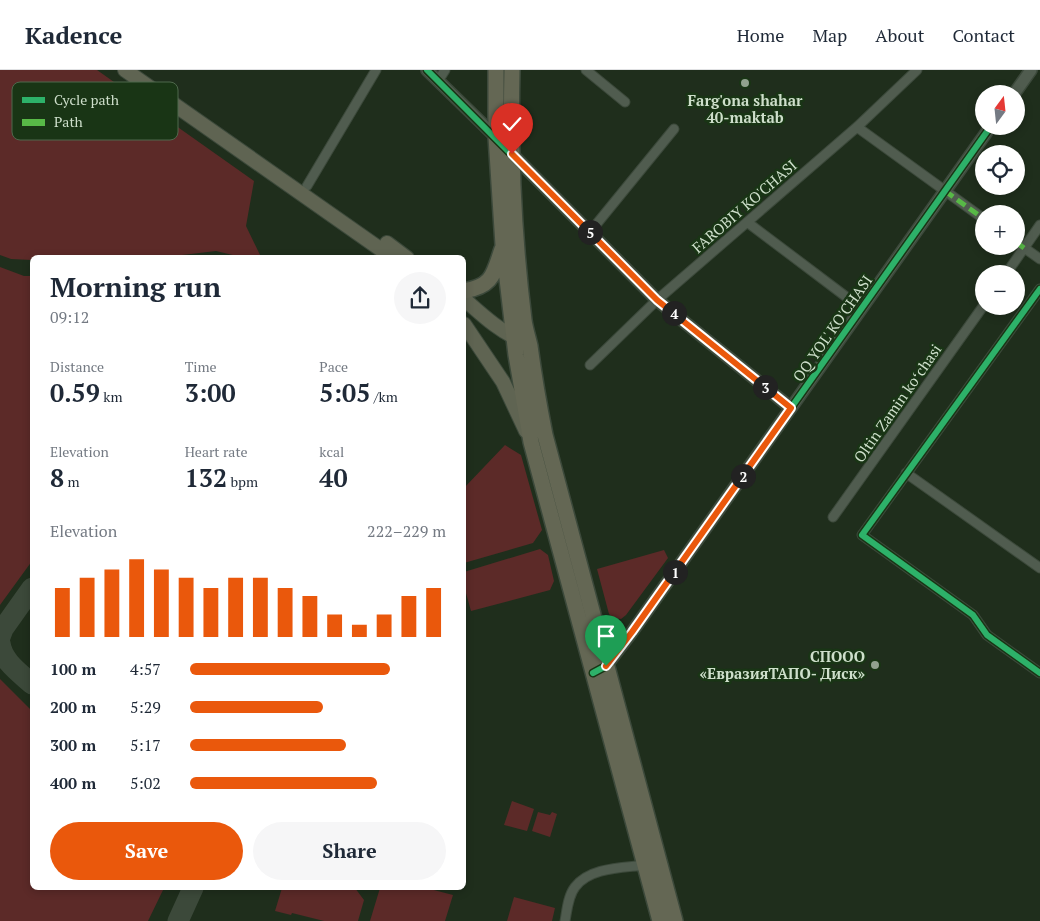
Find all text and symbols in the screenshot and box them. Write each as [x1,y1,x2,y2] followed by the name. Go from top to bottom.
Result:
[25,19,122,51] text: Kadence
[737,23,784,47] text: Home
[812,23,847,47] text: Map
[875,23,924,47] text: About
[952,23,1015,47] text: Contact
[739,77,751,89] marker: Farg'ona shahar 40-maktab
[12,82,178,140] legend
[975,85,1025,135] north arrow
[975,85,1025,315] map controls
[54,90,119,109] text: Cycle path
[687,90,803,127] place label: Farg'ona shahar 40-maktab
[491,103,533,154] pin
[498,110,526,138] icon: check
[54,112,83,131] text: Path
[975,145,1025,195] button: locate
[687,155,801,257] street label: FAROBIY KO'CHASI
[975,205,1025,255] button: +
[578,220,602,244] pin: 5
[587,223,594,242] text: 5
[975,265,1025,315] button: −
[50,268,221,305] text: Morning run
[788,271,876,385] street label: OQ YOL' KO'CHASI
[394,272,446,324] button: share
[662,300,686,326] pin: 4
[671,304,678,323] text: 4
[50,306,89,328] text: 09:12
[849,340,945,466] street label: Oltin Zamin koʻchasi
[50,357,104,376] text: Distance
[185,357,217,376] text: Time
[319,357,348,376] text: Pace
[752,374,778,400] pin: 3
[50,376,100,409] text: 0.59
[185,376,236,409] text: 3:00
[319,376,370,409] text: 5:05
[762,378,769,397] text: 3
[100,387,123,406] text: km
[370,387,398,406] text: /km
[50,442,109,461] text: Elevation
[185,442,248,461] text: Heart rate
[319,442,344,461] text: kcal
[50,461,64,494] text: 8
[185,461,227,494] text: 132
[319,461,348,494] text: 40
[730,464,756,488] pin: 2
[740,467,747,486] text: 2
[64,472,80,491] text: m
[227,472,258,491] text: bpm
[50,520,117,542] text: Elevation
[367,520,446,542] text: 222–229 m
[662,560,688,584] pin: 1
[672,563,679,582] text: 1
[585,615,627,666] pin
[592,622,620,650] icon: arrive
[700,646,865,683] place label: СПООО «ЕвразияТАПО- Диск»
[50,658,96,680] text: 100 m
[130,658,161,680] text: 4:57
[869,659,881,671] marker: СПООО «ЕвразияТАПО- Диск»
[50,696,96,718] text: 200 m
[130,696,161,718] text: 5:29
[50,734,96,756] text: 300 m
[130,734,161,756] text: 5:17
[50,772,96,794] text: 400 m
[130,772,161,794] text: 5:02
[50,822,243,880] button: Save
[253,822,446,880] button: Share

